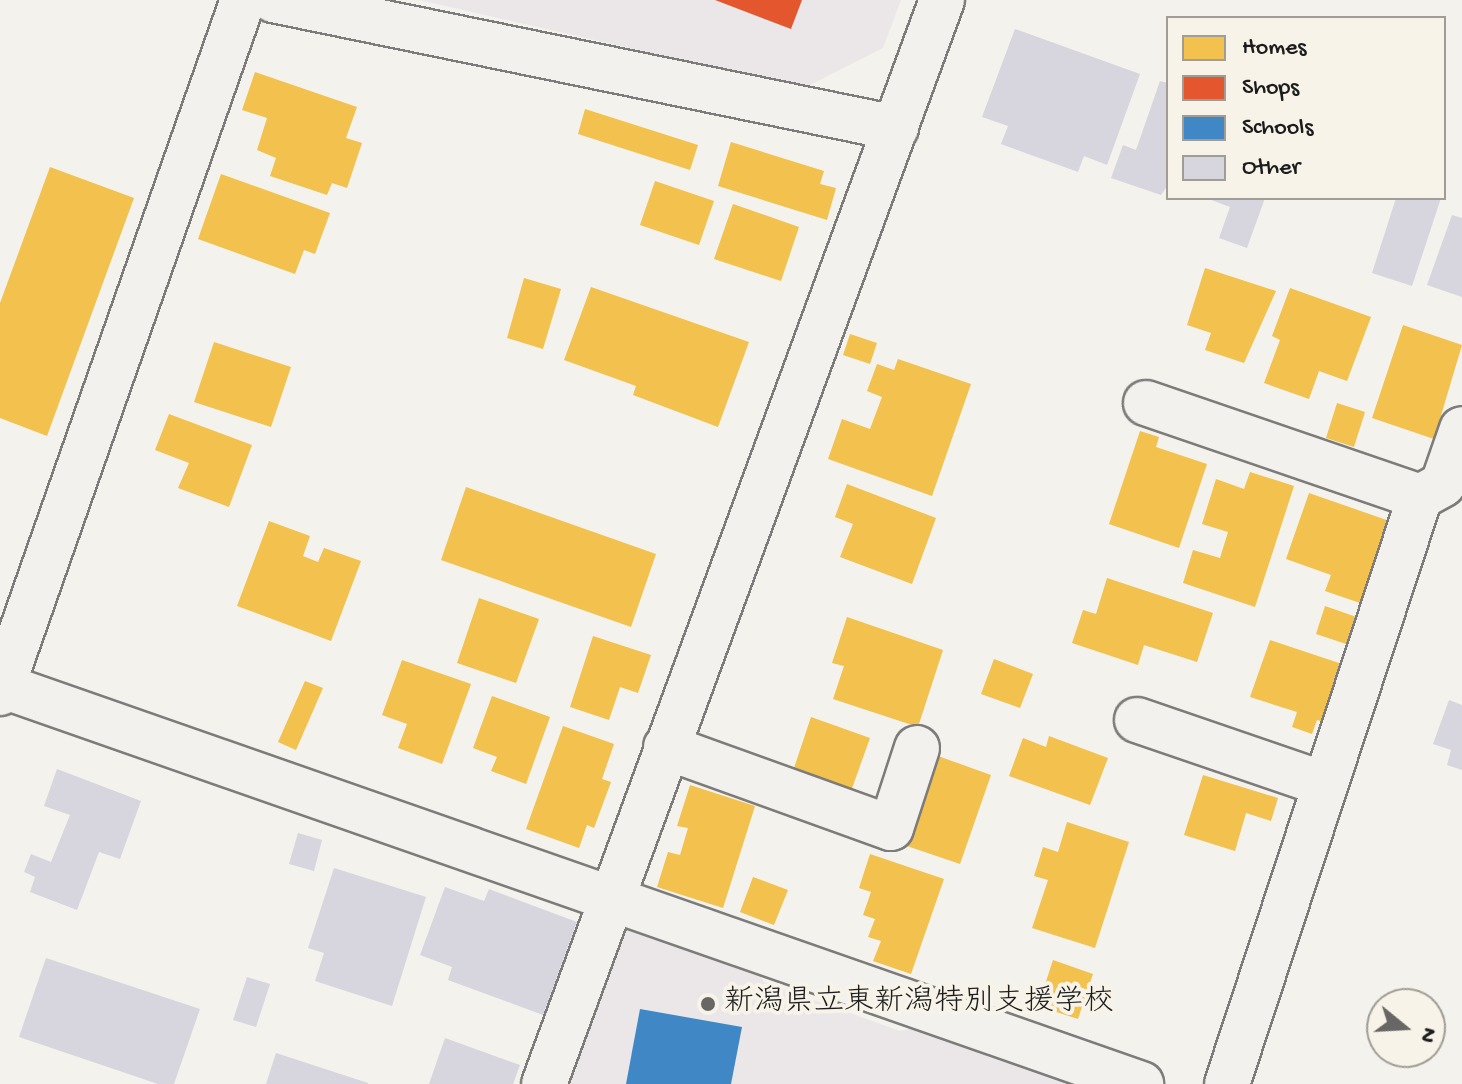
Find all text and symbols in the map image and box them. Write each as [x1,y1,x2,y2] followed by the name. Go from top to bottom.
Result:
[1166,16,1446,200] legend
[1242,34,1306,63] text: Homes
[1242,74,1299,103] text: Shops
[1242,114,1313,143] text: Schools
[1242,154,1300,183] text: Other
[724,986,1114,1022] place label: 新潟県立東新潟特別支援学校
[1366,988,1446,1068] north arrow
[699,995,717,1013] marker: 新潟県立東新潟特別支援学校
[1412,1024,1442,1046] text: N

